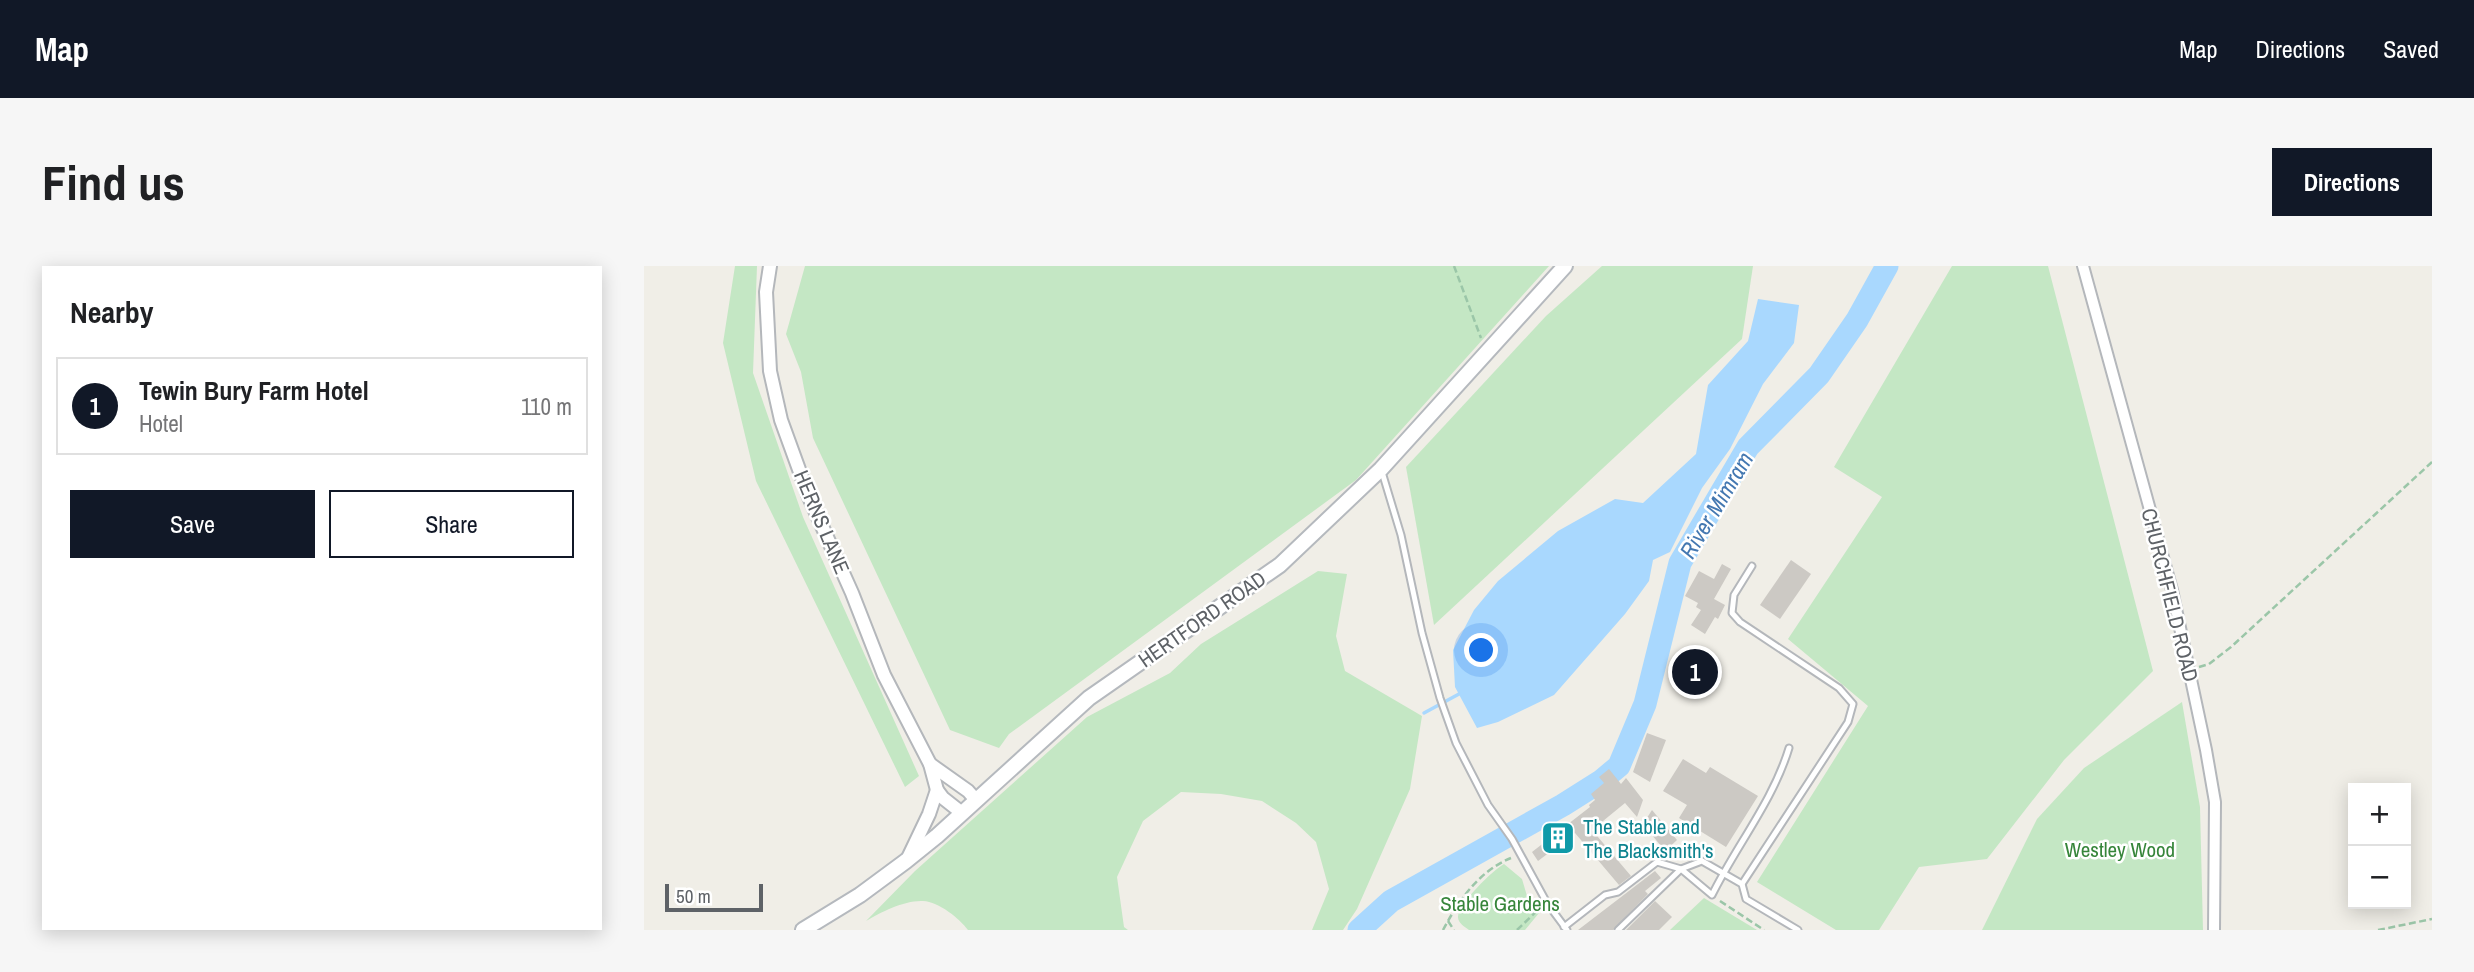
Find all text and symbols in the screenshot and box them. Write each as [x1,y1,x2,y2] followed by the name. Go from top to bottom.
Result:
[35,27,89,71] text: Map
[2179,33,2217,65] text: Map
[2255,33,2345,65] text: Directions
[2383,33,2439,65] text: Saved
[2272,148,2432,216] button: Directions
[42,149,185,215] text: Find us
[70,292,153,332] text: Nearby
[139,373,369,408] text: Tewin Bury Farm Hotel
[90,391,100,422] text: 1
[521,391,572,422] text: 110 m
[139,408,183,439] text: Hotel
[1672,446,1760,564] water label: River Mimram
[787,466,857,578] street label: HERNS LANE
[70,490,315,558] button: Save
[329,490,574,558] button: Share
[2134,505,2206,685] street label: CHURCHFIELD ROAD
[1132,564,1272,674] street label: HERTFORD ROAD
[1464,633,1498,667] your location
[1672,646,1718,698] pin: 1
[2348,783,2411,909] map controls
[2348,783,2411,846] button: +
[1583,812,1714,865] place label: The Stable and The Blacksmith's
[1539,819,1577,857] building icon: The Stable and The Blacksmith's
[2065,835,2175,864] park label: Westley Wood
[2348,846,2411,909] button: −
[665,881,763,913] scale bar
[676,883,711,909] text: 50 m
[1440,889,1560,918] park label: Stable Gardens

